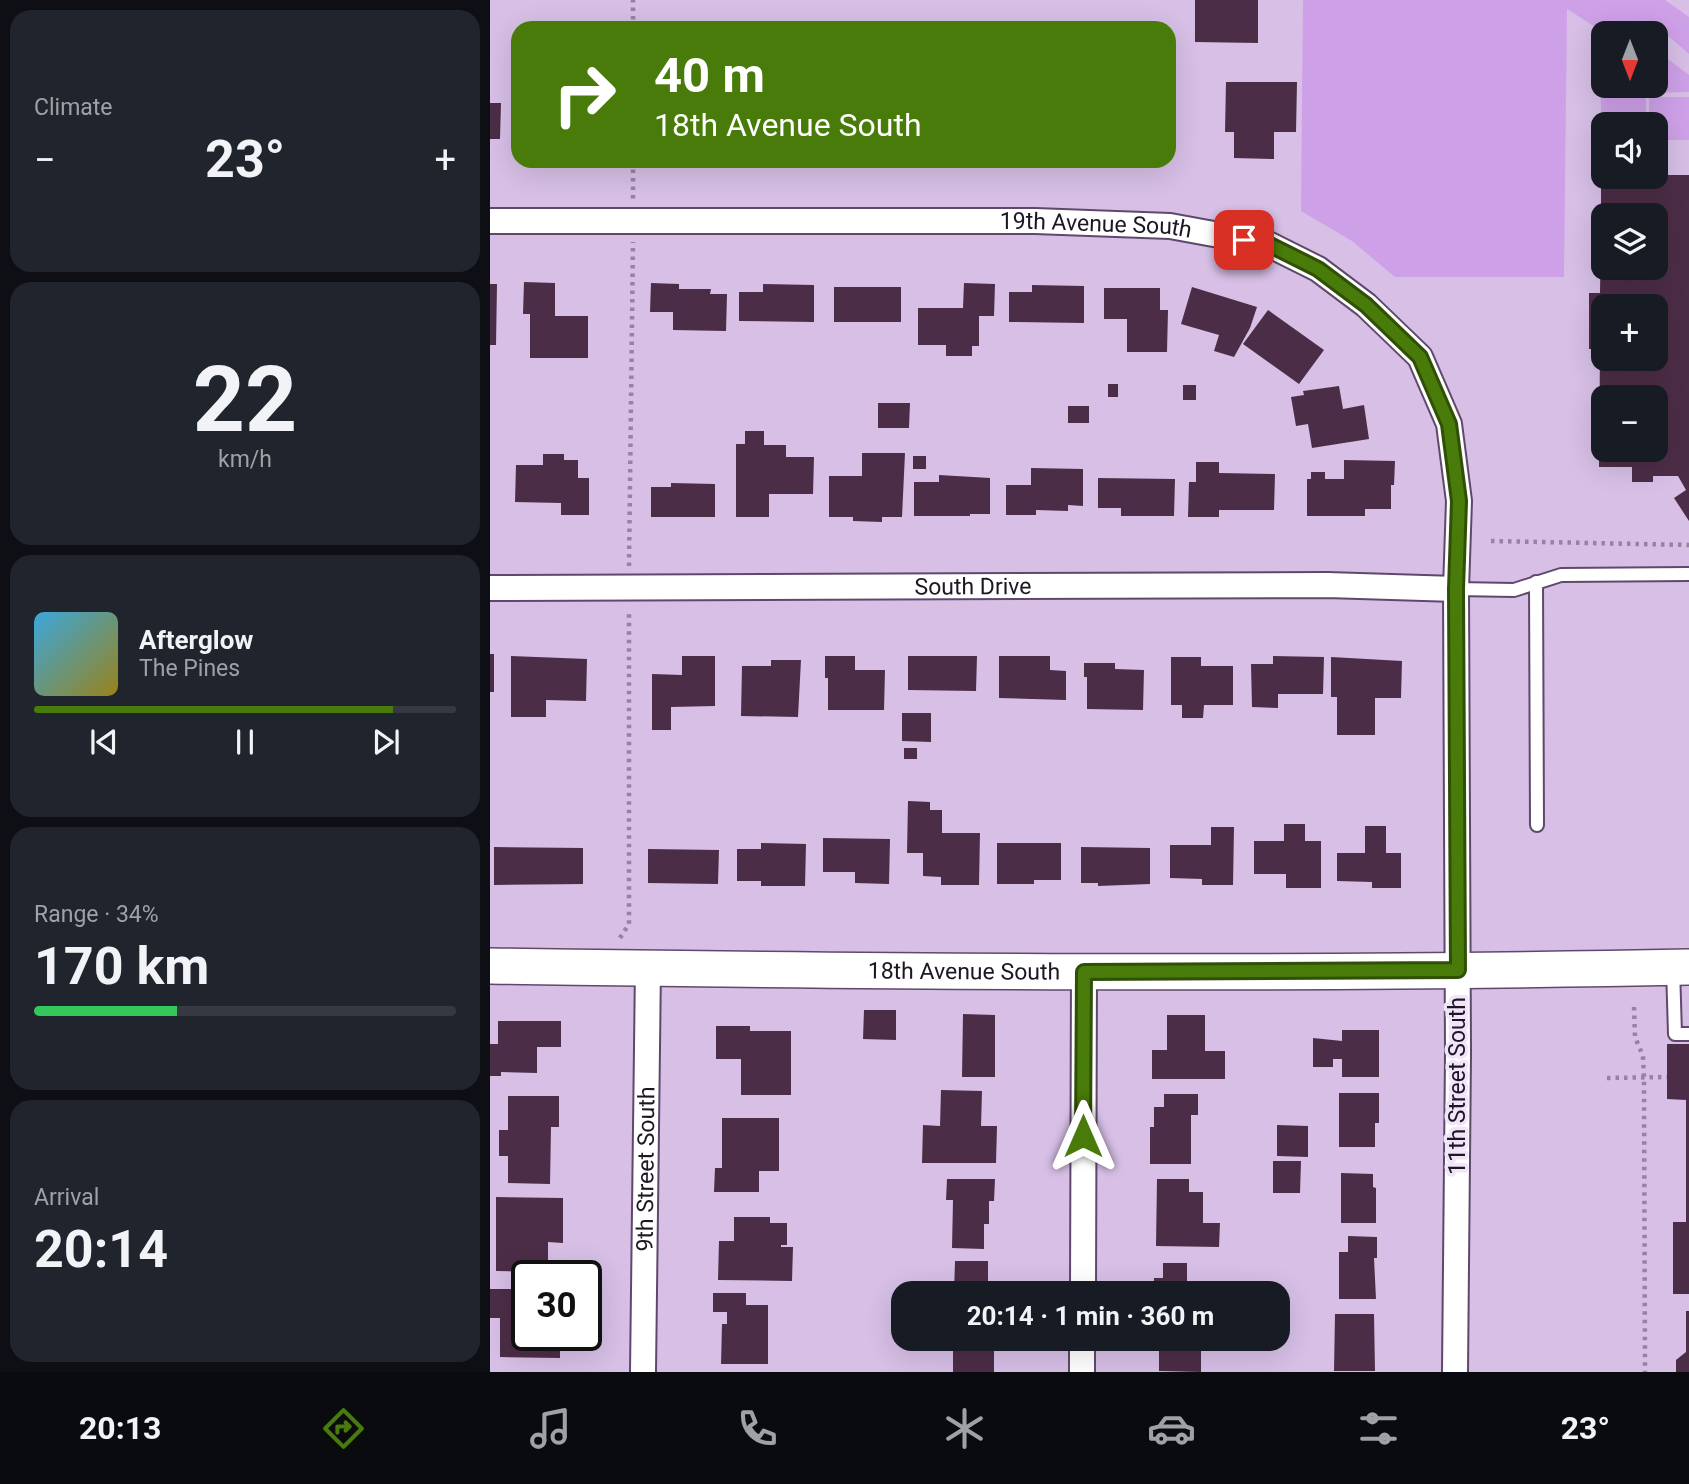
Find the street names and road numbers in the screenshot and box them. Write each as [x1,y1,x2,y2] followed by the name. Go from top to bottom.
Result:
[1000,208,1194,244] street label: 19th Avenue South
[914,573,1032,600] street label: South Drive
[868,958,1060,986] street label: 18th Avenue South
[1444,997,1471,1175] street label: 11th Street South
[631,1086,661,1252] street label: 9th Street South

